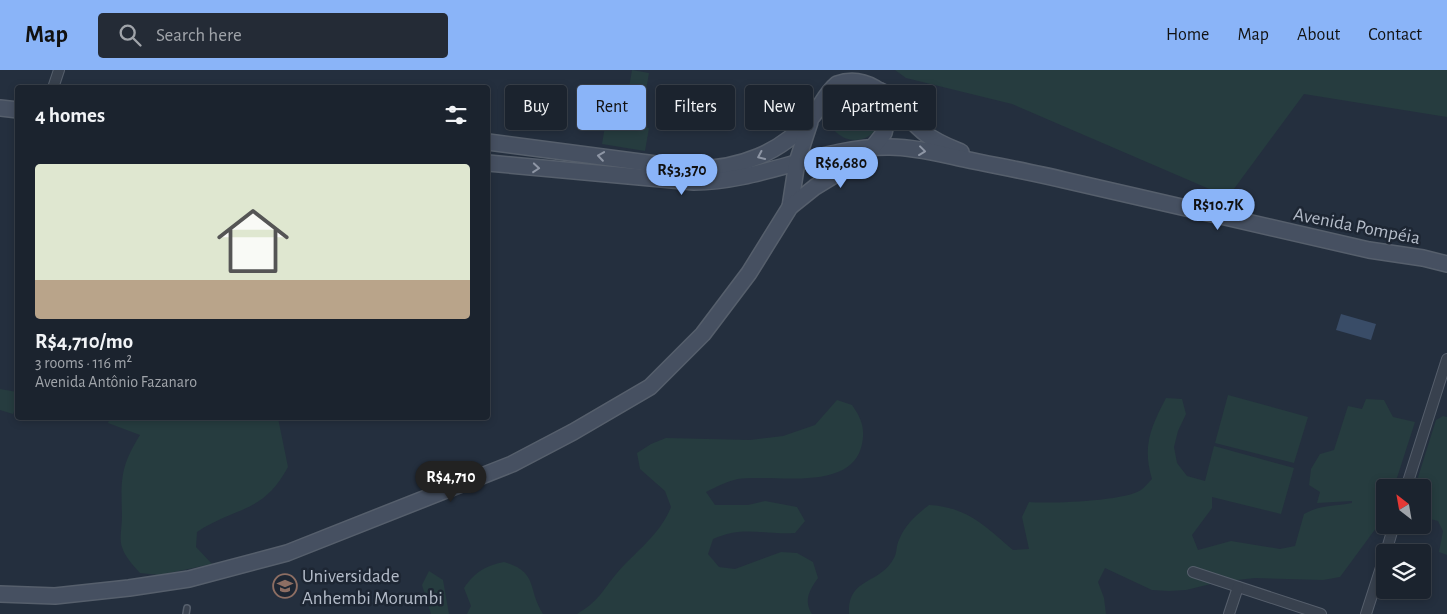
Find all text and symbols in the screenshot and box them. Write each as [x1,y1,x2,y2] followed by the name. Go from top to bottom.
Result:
[98,13,448,58] search box
[116,21,144,49] icon: search
[25,23,68,47] text: Map
[156,26,242,45] text: Search here
[1166,26,1209,44] text: Home
[1237,26,1269,44] text: Map
[1297,26,1340,44] text: About
[1368,26,1422,44] text: Contact
[505,85,567,130] chip: Buy
[577,85,646,130] chip: Rent
[656,85,735,130] chip: Filters
[745,85,813,130] chip: New
[823,85,936,130] chip: Apartment
[442,101,470,129] icon: filters
[35,105,105,126] text: 4 homes
[917,145,926,155] one-way arrow
[795,146,887,189] pin: R$6,680
[757,150,766,160] one-way arrow
[597,151,605,162] one-way arrow
[636,154,728,196] pin: R$3,370
[815,155,867,171] text: R$6,680
[532,162,540,173] one-way arrow
[657,162,707,178] text: R$3,370
[1172,189,1264,231] pin: R$10.7K
[208,196,298,286] icon: home
[1193,197,1243,213] text: R$10.7K
[1292,205,1422,248] street label: Avenida Pompéia
[35,331,133,352] text: R$4,710/mo
[35,355,132,371] text: 3 rooms · 116 m²
[35,374,197,390] text: Avenida Antônio Fazanaro
[405,460,497,503] pin: R$4,710
[426,469,476,485] text: R$4,710
[1376,479,1431,534] north arrow
[1376,479,1431,599] map controls
[1376,544,1431,599] button: layers
[302,567,443,608] place label: Universidade Anhembi Morumbi
[272,573,298,599] school or university icon: Universidade Anhembi Morumbi

